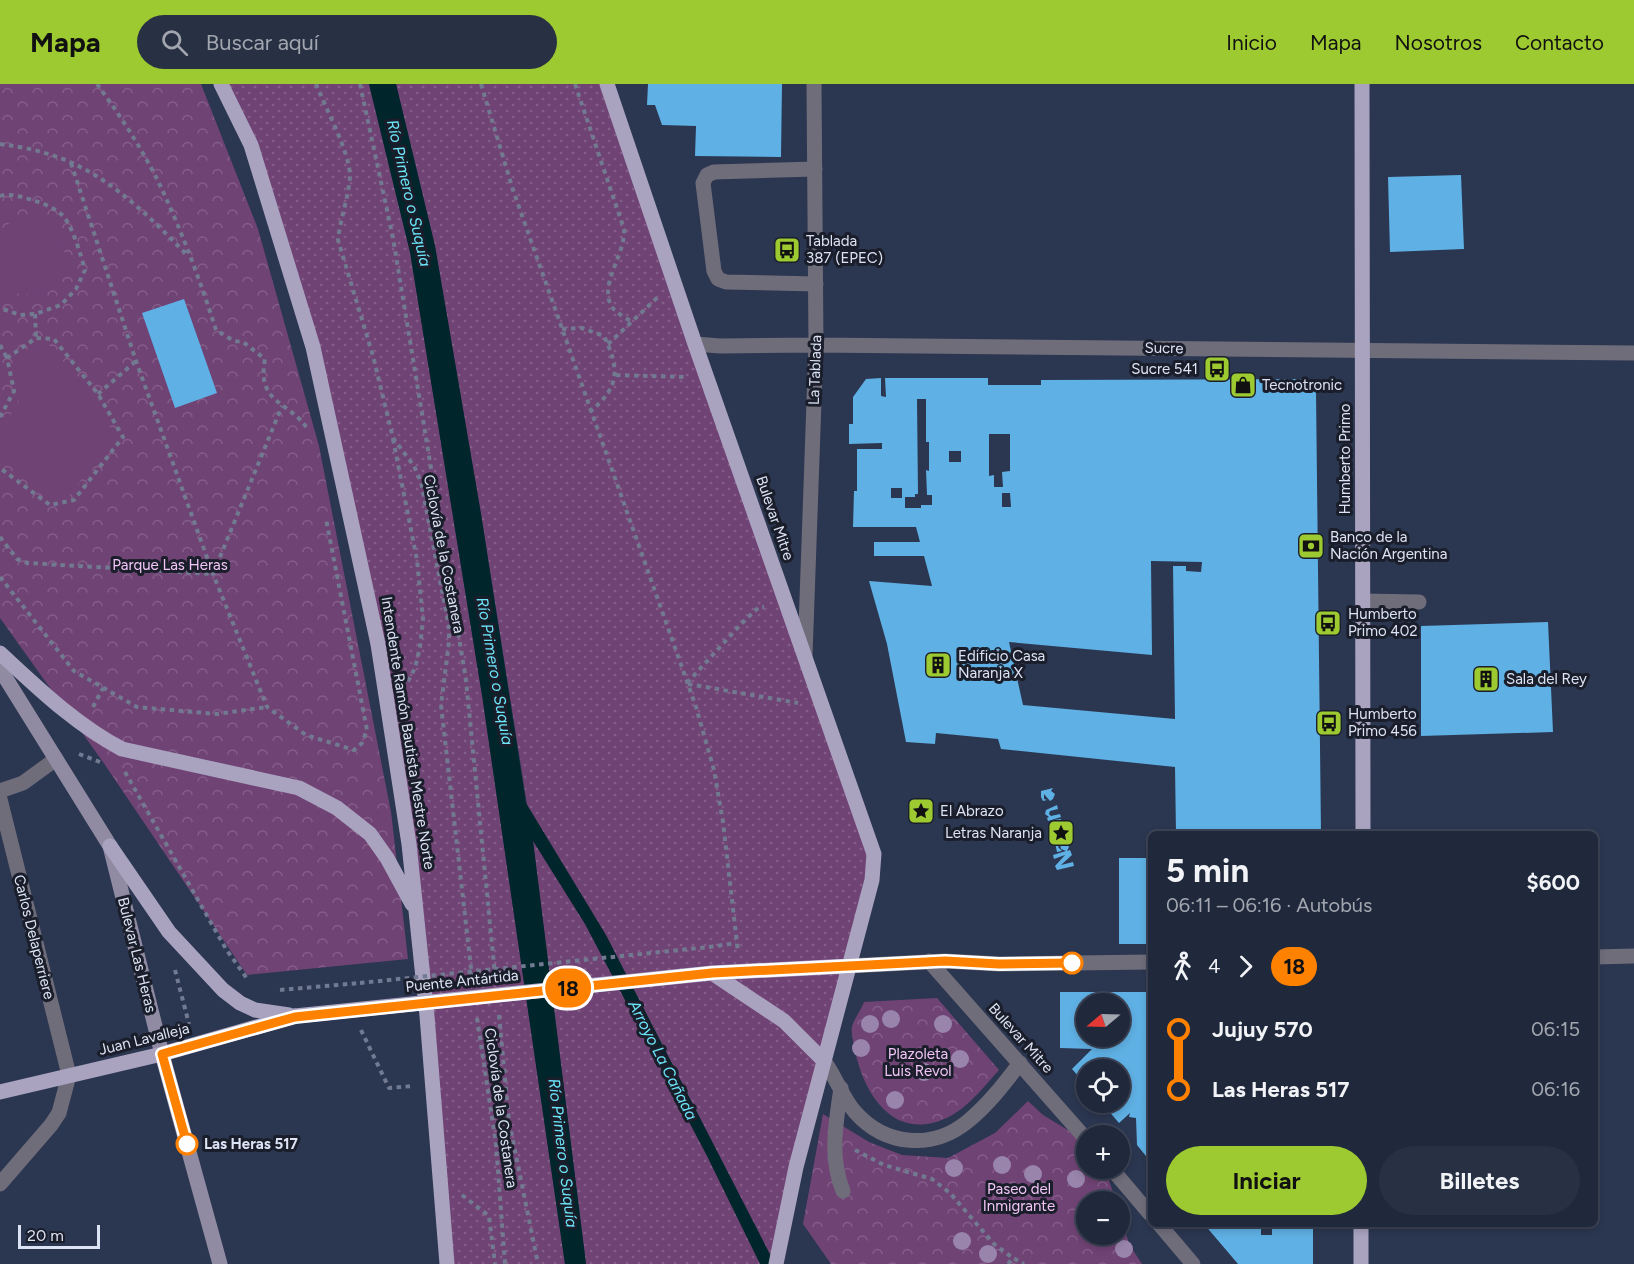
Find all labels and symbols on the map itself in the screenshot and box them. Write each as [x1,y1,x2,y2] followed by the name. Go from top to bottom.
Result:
[383,118,435,268] water label: Río Primero o Suquía
[806,232,883,267] place label: Tablada 387 (EPEC)
[772,235,802,265] bus stop icon: Tablada 387 (EPEC)
[805,335,825,405] street label: La Tablada
[1144,339,1184,357] street label: Sucre
[1202,354,1232,384] bus stop icon: Sucre 541
[1131,360,1198,378] place label: Sucre 541
[1228,370,1258,400] shop icon: Tecnotronic
[1262,376,1342,394] place label: Tecnotronic
[1336,403,1354,515] street label: Humberto Primo
[420,473,468,635] street label: Ciclovía de la Costanera
[752,473,798,563] street label: Bulevar Mitre
[1330,528,1447,563] place label: Banco de la Nación Argentina
[1296,531,1326,561] bank icon: Banco de la Nación Argentina
[112,556,228,574] park label: Parque Las Heras
[378,595,438,871] street label: Intendente Ramón Bautista Mestre Norte
[473,596,517,746] water label: Río Primero o Suquía
[1348,605,1418,640] place label: Humberto Primo 402
[1313,608,1343,638] bus stop icon: Humberto Primo 402
[958,647,1045,682] place label: Edificio Casa Naranja X
[923,650,953,680] building icon: Edificio Casa Naranja X
[1471,664,1501,694] building icon: Sala del Rey
[1506,670,1587,688] place label: Sala del Rey
[1348,705,1417,740] place label: Humberto Primo 456
[1314,708,1344,738] bus stop icon: Humberto Primo 456
[906,796,936,826] place icon: El Abrazo
[940,802,1004,820] place label: El Abrazo
[1046,818,1076,848] place icon: Letras Naranja
[945,824,1042,842] place label: Letras Naranja
[10,873,58,1001] street label: Carlos Delaperriere
[114,895,160,1015] street label: Bulevar Las Heras
[1061,952,1083,974] unlabelled marker
[405,966,519,996] street label: Puente Antártida
[541,968,595,1008] line badge: 18
[1076,993,1130,1047] north arrow
[624,996,701,1123] water label: Arroyo La Cañada
[985,999,1057,1077] street label: Bulevar Mitre
[97,1019,191,1059] street label: Juan Lavalleja
[481,1027,521,1189] street label: Ciclovía de la Costanera
[884,1045,952,1080] park label: Plazoleta Luis Revol
[544,1077,582,1229] water label: Río Primero o Suquía
[176,1133,198,1155] marker: Las Heras 517
[204,1135,298,1153] place label: Las Heras 517
[983,1180,1055,1215] park label: Paseo del Inmigrante
[18,1222,100,1250] scale bar

